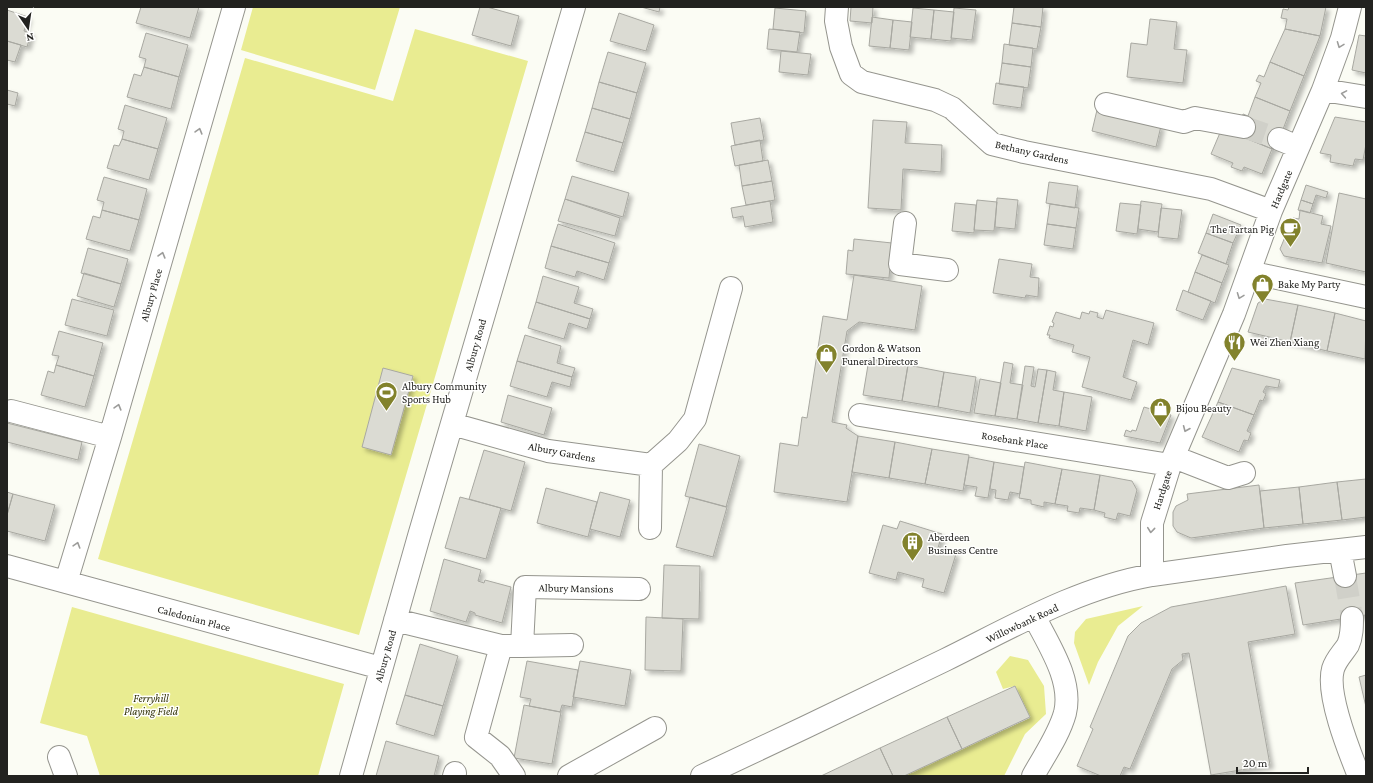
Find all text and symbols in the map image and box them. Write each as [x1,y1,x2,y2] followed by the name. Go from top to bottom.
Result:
[8,8,48,48] north arrow
[25,31,35,45] text: N
[1336,41,1344,48] one-way arrow
[1341,90,1348,98] one-way arrow
[194,127,202,134] one-way arrow
[994,138,1070,167] street label: Bethany Gardens
[1268,168,1295,210] street label: Hardgate
[1277,216,1303,249] cafe icon: The Tartan Pig
[1210,223,1275,236] place label: The Tartan Pig
[157,252,166,259] one-way arrow
[138,267,165,323] street label: Albury Place
[1249,271,1275,304] shop icon: Bake My Party
[1278,278,1341,291] place label: Bake My Party
[1237,292,1245,299] one-way arrow
[462,317,489,373] street label: Albury Road
[1222,329,1248,362] restaurant icon: Wei Zhen Xiang
[1250,336,1320,349] place label: Wei Zhen Xiang
[814,341,840,374] shop icon: Gordon & Watson Funeral Directors
[842,342,921,367] place label: Gordon & Watson Funeral Directors
[374,379,400,412] sports icon: Albury Community Sports Hub
[402,380,487,406] place label: Albury Community Sports Hub
[1147,395,1173,428] shop icon: Bijou Beauty
[1176,402,1232,415] place label: Bijou Beauty
[114,404,122,410] one-way arrow
[1182,425,1190,432] one-way arrow
[981,429,1049,451] street label: Rosebank Place
[527,440,597,465] street label: Albury Gardens
[1150,469,1175,511] street label: Hardgate
[1147,527,1156,533] one-way arrow
[899,530,925,563] building icon: Aberdeen Business Centre
[928,531,998,556] place label: Aberdeen Business Centre
[72,542,81,549] one-way arrow
[539,581,613,596] street label: Albury Mansions
[984,601,1060,645] street label: Willowbank Road
[156,602,232,634] street label: Caledonian Place
[372,628,399,684] street label: Albury Road
[124,692,179,718] park label: Ferryhill Playing Field
[1237,749,1308,775] scale bar
[1243,756,1268,770] text: 20 m

